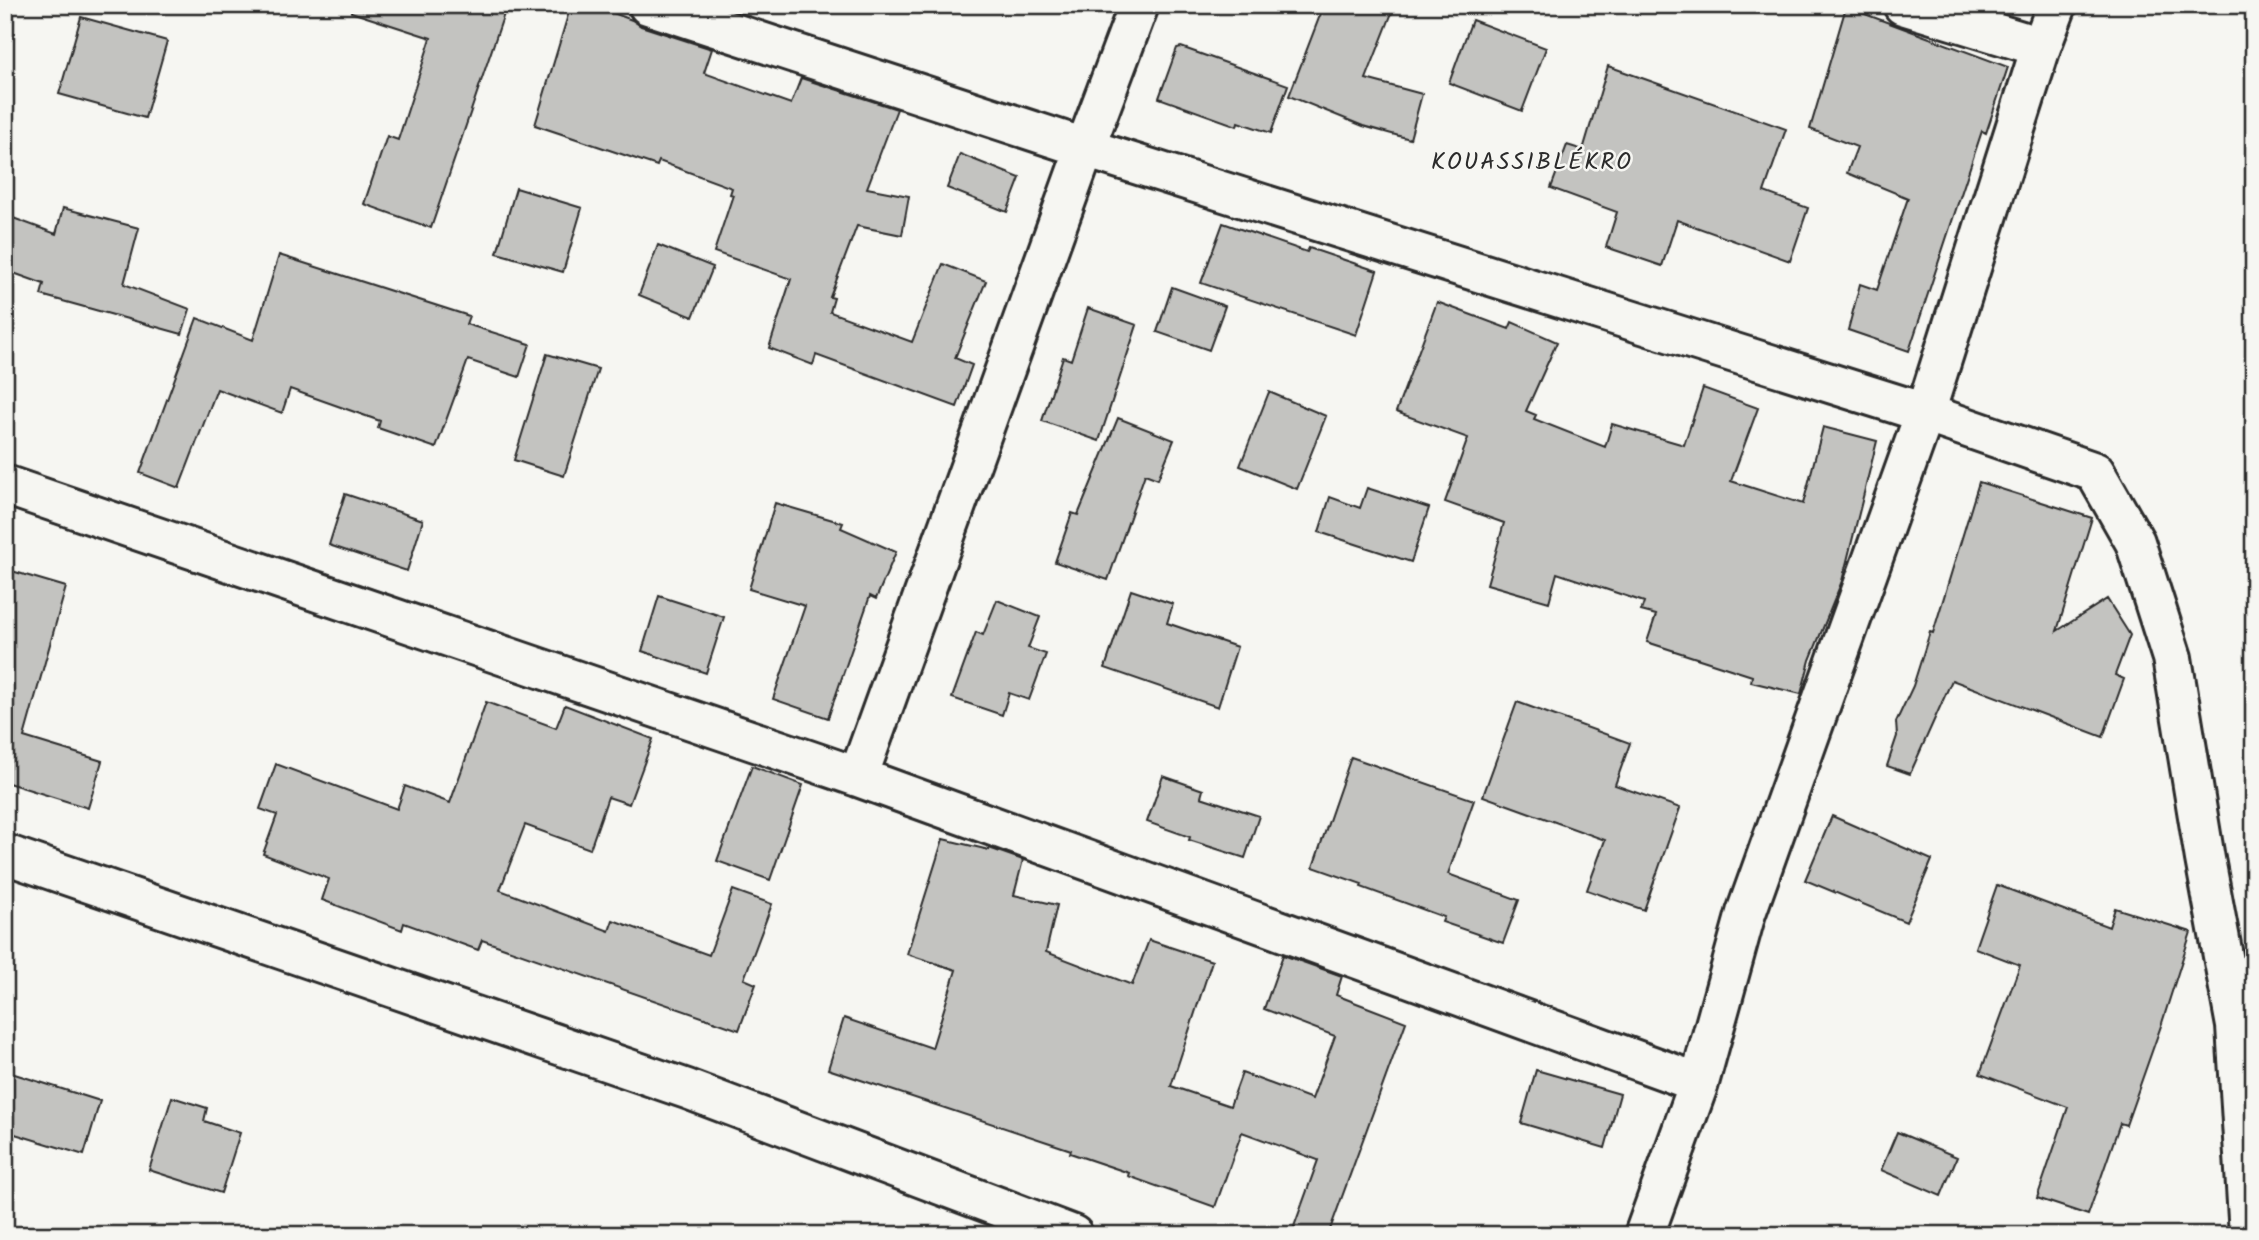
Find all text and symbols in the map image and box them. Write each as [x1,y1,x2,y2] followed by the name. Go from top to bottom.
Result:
[1431,143,1633,182] district label: KOUASSIBLÉKRO

